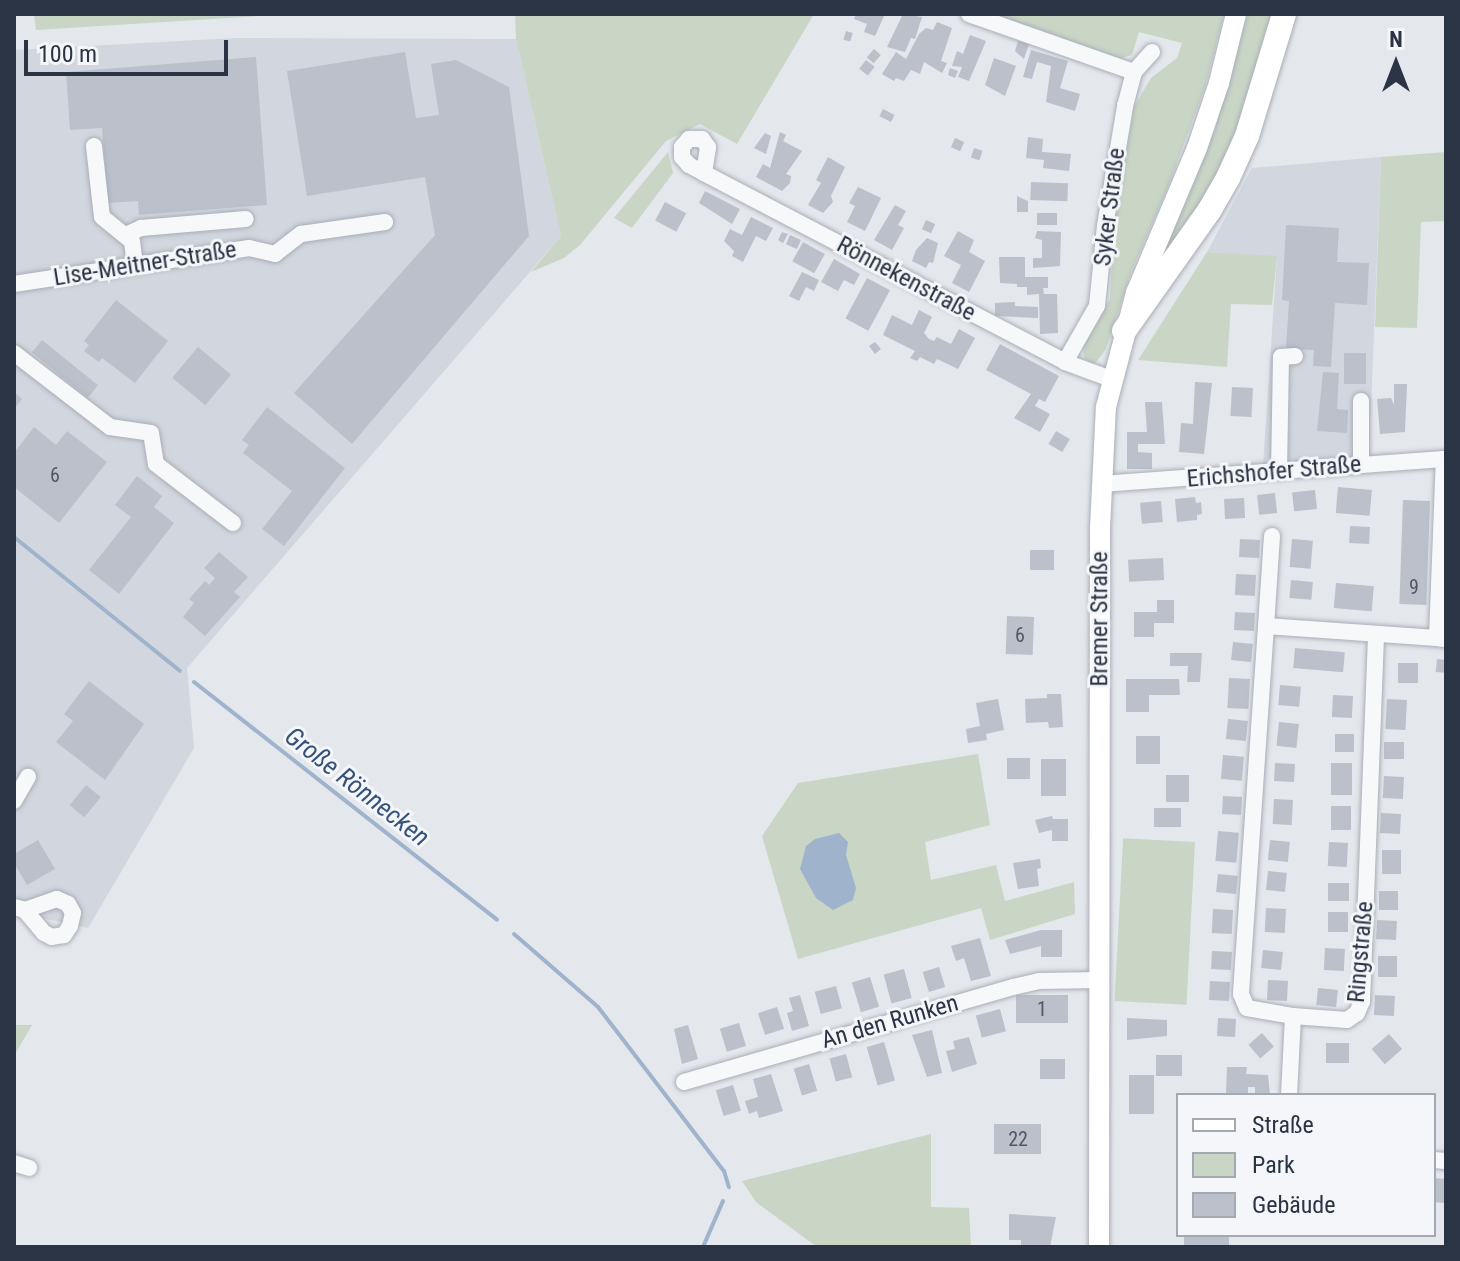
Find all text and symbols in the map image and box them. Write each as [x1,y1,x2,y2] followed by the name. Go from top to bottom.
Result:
[28,24,232,74] scale bar
[1356,24,1436,104] north arrow
[1389,27,1403,52] text: N
[38,40,97,68] text: 100 m
[1088,146,1132,268] street label: Syker Straße
[832,230,980,328] street label: Rönnekenstraße
[51,235,239,293] street label: Lise-Meitner-Straße
[1186,450,1362,494] street label: Erichshofer Straße
[50,463,60,487] house number: 6
[1086,551,1114,687] street label: Bremer Straße
[1409,575,1419,599] house number: 9
[1015,623,1025,647] house number: 6
[278,721,436,853] water label: Große Rönnecken
[1342,900,1380,1004] street label: Ringstraße
[818,989,962,1055] street label: An den Runken
[1037,997,1047,1021] house number: 1
[1176,1093,1436,1237] legend
[1252,1111,1314,1139] text: Straße
[1008,1127,1028,1151] house number: 22
[1252,1151,1295,1179] text: Park
[1252,1191,1336,1219] text: Gebäude

